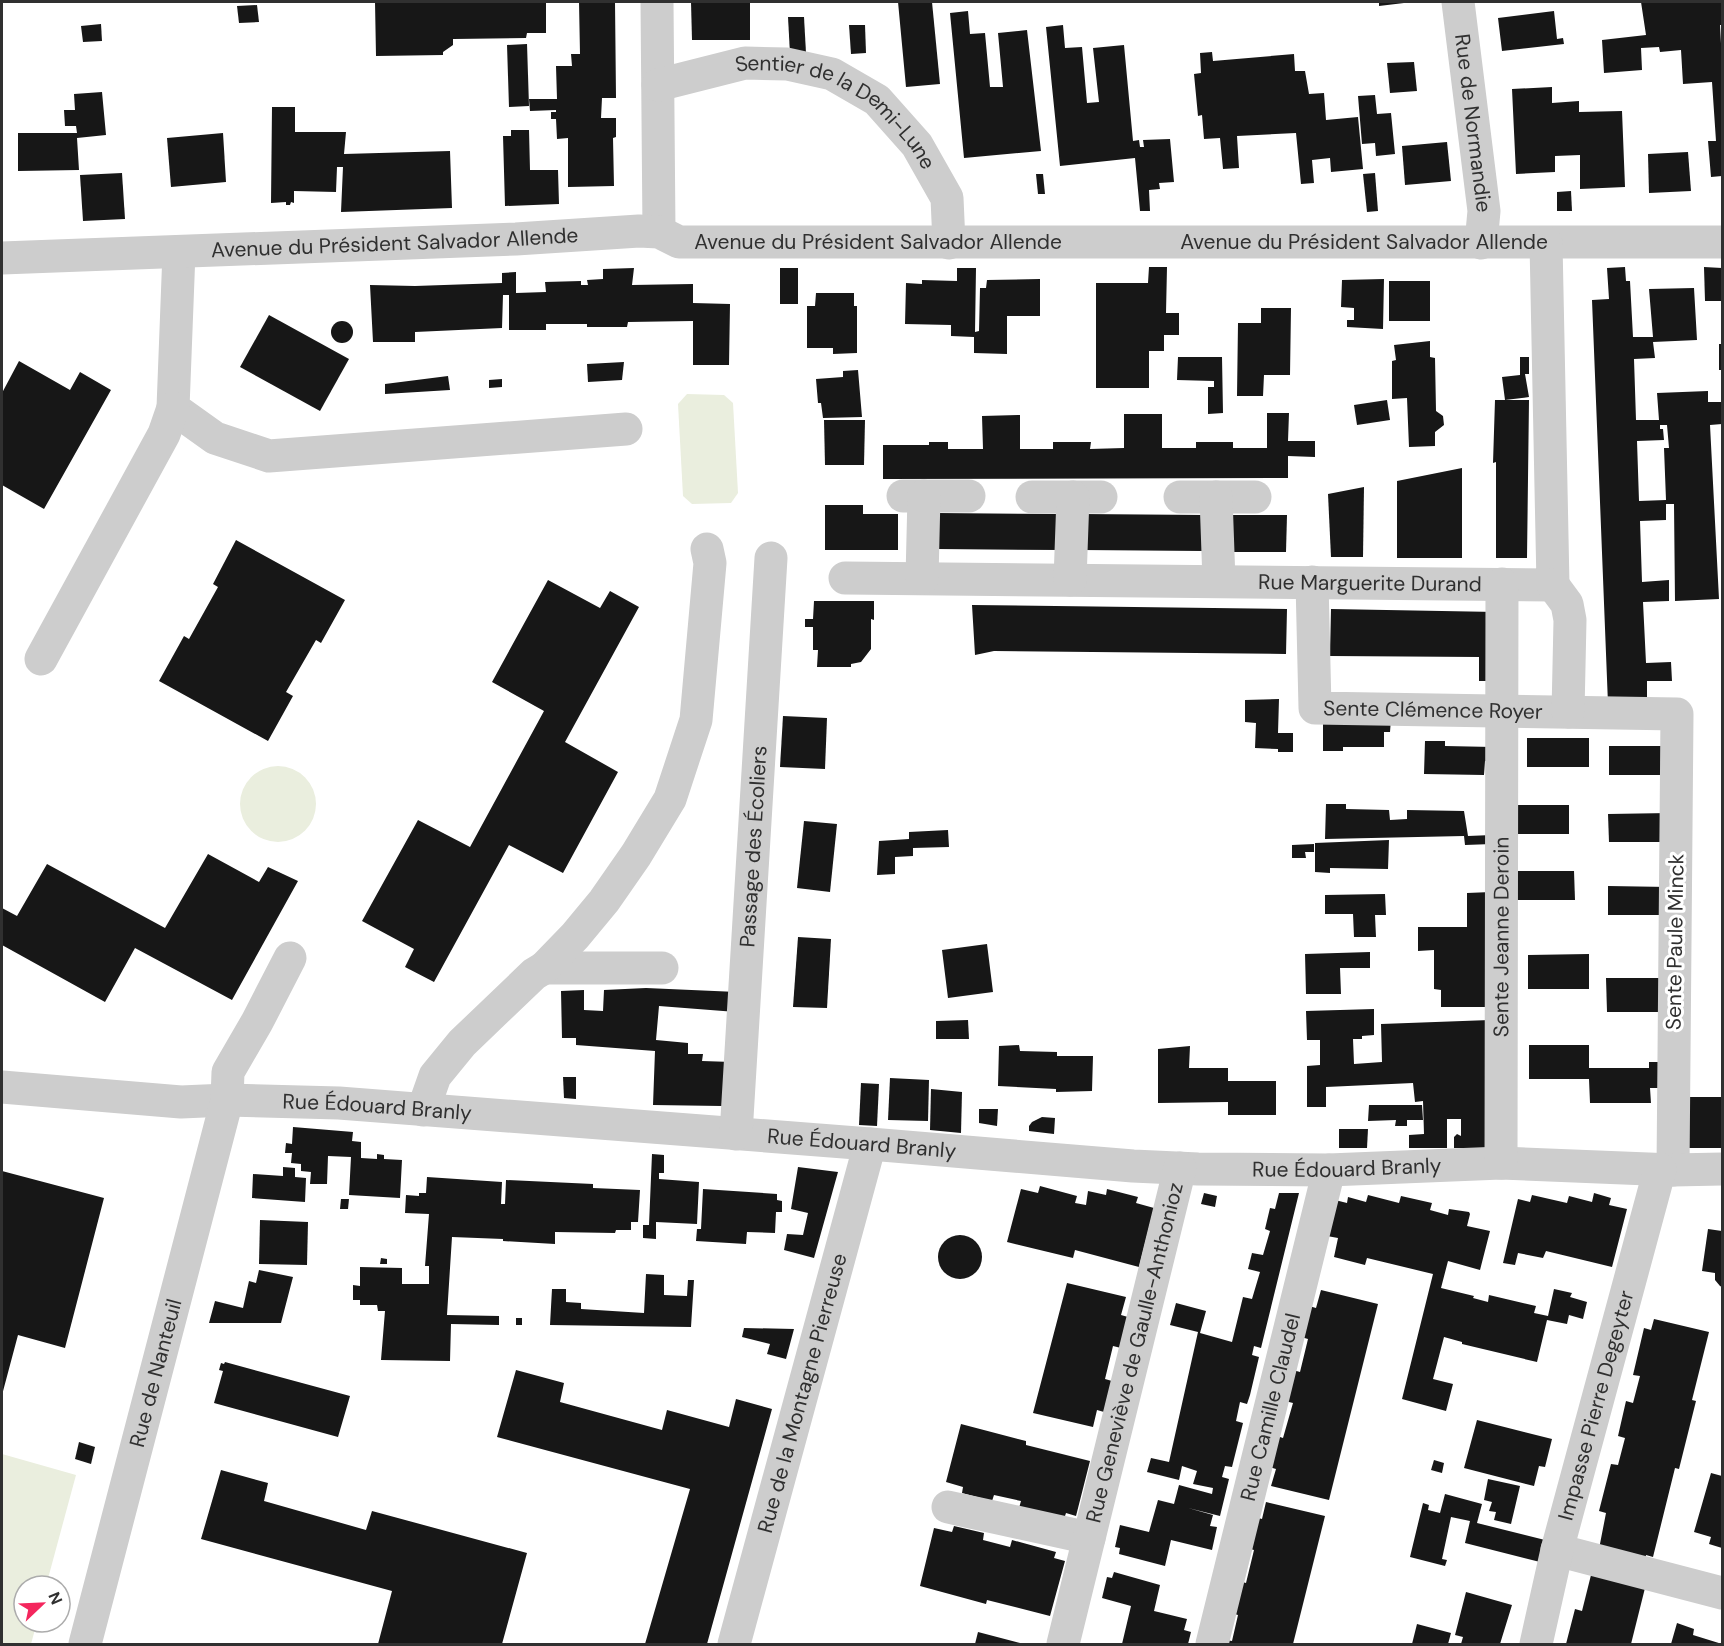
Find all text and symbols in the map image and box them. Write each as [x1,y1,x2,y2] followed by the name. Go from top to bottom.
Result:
[1448,32,1498,214] street label: Rue de Normandie
[732,49,942,174] street label: Sentier de la Demi-Lune
[211,221,579,264] street label: Avenue du Président Salvador Allende
[694,228,1062,256] street label: Avenue du Président Salvador Allende
[1180,228,1548,256] street label: Avenue du Président Salvador Allende
[1258,568,1482,598] street label: Rue Marguerite Durand
[1323,694,1543,726] street label: Sente Clémence Royer
[733,745,774,948] street label: Passage des Écoliers
[1487,837,1516,1037] street label: Sente Jeanne Deroin
[1659,853,1691,1030] street label: Sente Paule Minck
[282,1087,473,1127] street label: Rue Édouard Branly
[766,1122,958,1165] street label: Rue Édouard Branly
[1252,1151,1442,1184] street label: Rue Édouard Branly
[1079,1180,1190,1526] street label: Rue Geneviève de Gaulle-Anthonioz
[751,1250,854,1536] street label: Rue de la Montagne Pierreuse
[1552,1287,1641,1524] street label: Impasse Pierre Degeyter
[123,1296,189,1450] street label: Rue de Nanteuil
[1234,1310,1307,1504] street label: Rue Camille Claudel
[12,1574,72,1634] north arrow
[43,1589,67,1608] text: N

